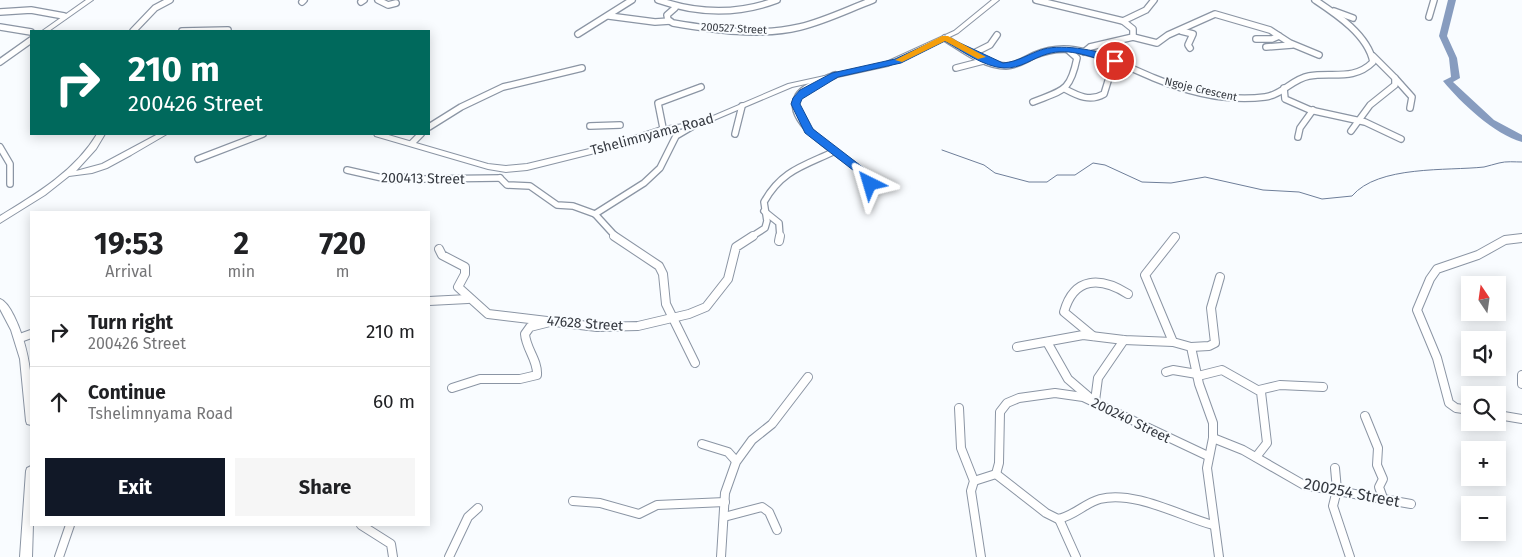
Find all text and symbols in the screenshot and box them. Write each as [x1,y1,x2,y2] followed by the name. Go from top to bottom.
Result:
[701,20,767,37] street label: 200527 Street
[1094,40,1136,82] pin
[1101,47,1129,75] icon: arrive
[128,48,220,90] text: 210 m
[45,50,110,115] icon: right
[1163,75,1238,104] street label: Ngoje Crescent
[128,90,263,117] text: 200426 Street
[589,110,716,159] street label: Tshelimnyama Road
[843,157,895,209] position arrow
[381,169,466,188] street label: 200413 Street
[94,226,164,262] text: 19:53
[234,226,249,262] text: 2
[319,226,366,262] text: 720
[105,262,152,281] text: Arrival
[228,262,255,281] text: min
[336,262,349,281] text: m
[1461,276,1506,321] north arrow
[1461,276,1506,541] map controls
[88,311,173,334] text: Turn right
[546,312,625,335] street label: 47628 Street
[45,318,73,346] icon: right
[366,320,415,343] text: 210 m
[1461,331,1506,376] button: sound
[88,334,186,353] text: 200426 Street
[88,381,166,404] text: Continue
[1461,386,1506,431] button: search
[45,388,73,416] icon: ahead
[373,390,415,413] text: 60 m
[1088,394,1174,447] street label: 200240 Street
[88,404,233,423] text: Tshelimnyama Road
[1461,441,1506,486] button: +
[45,458,225,516] button: Exit
[235,458,415,516] button: Share
[1302,474,1402,511] street label: 200254 Street
[1461,496,1506,541] button: −

